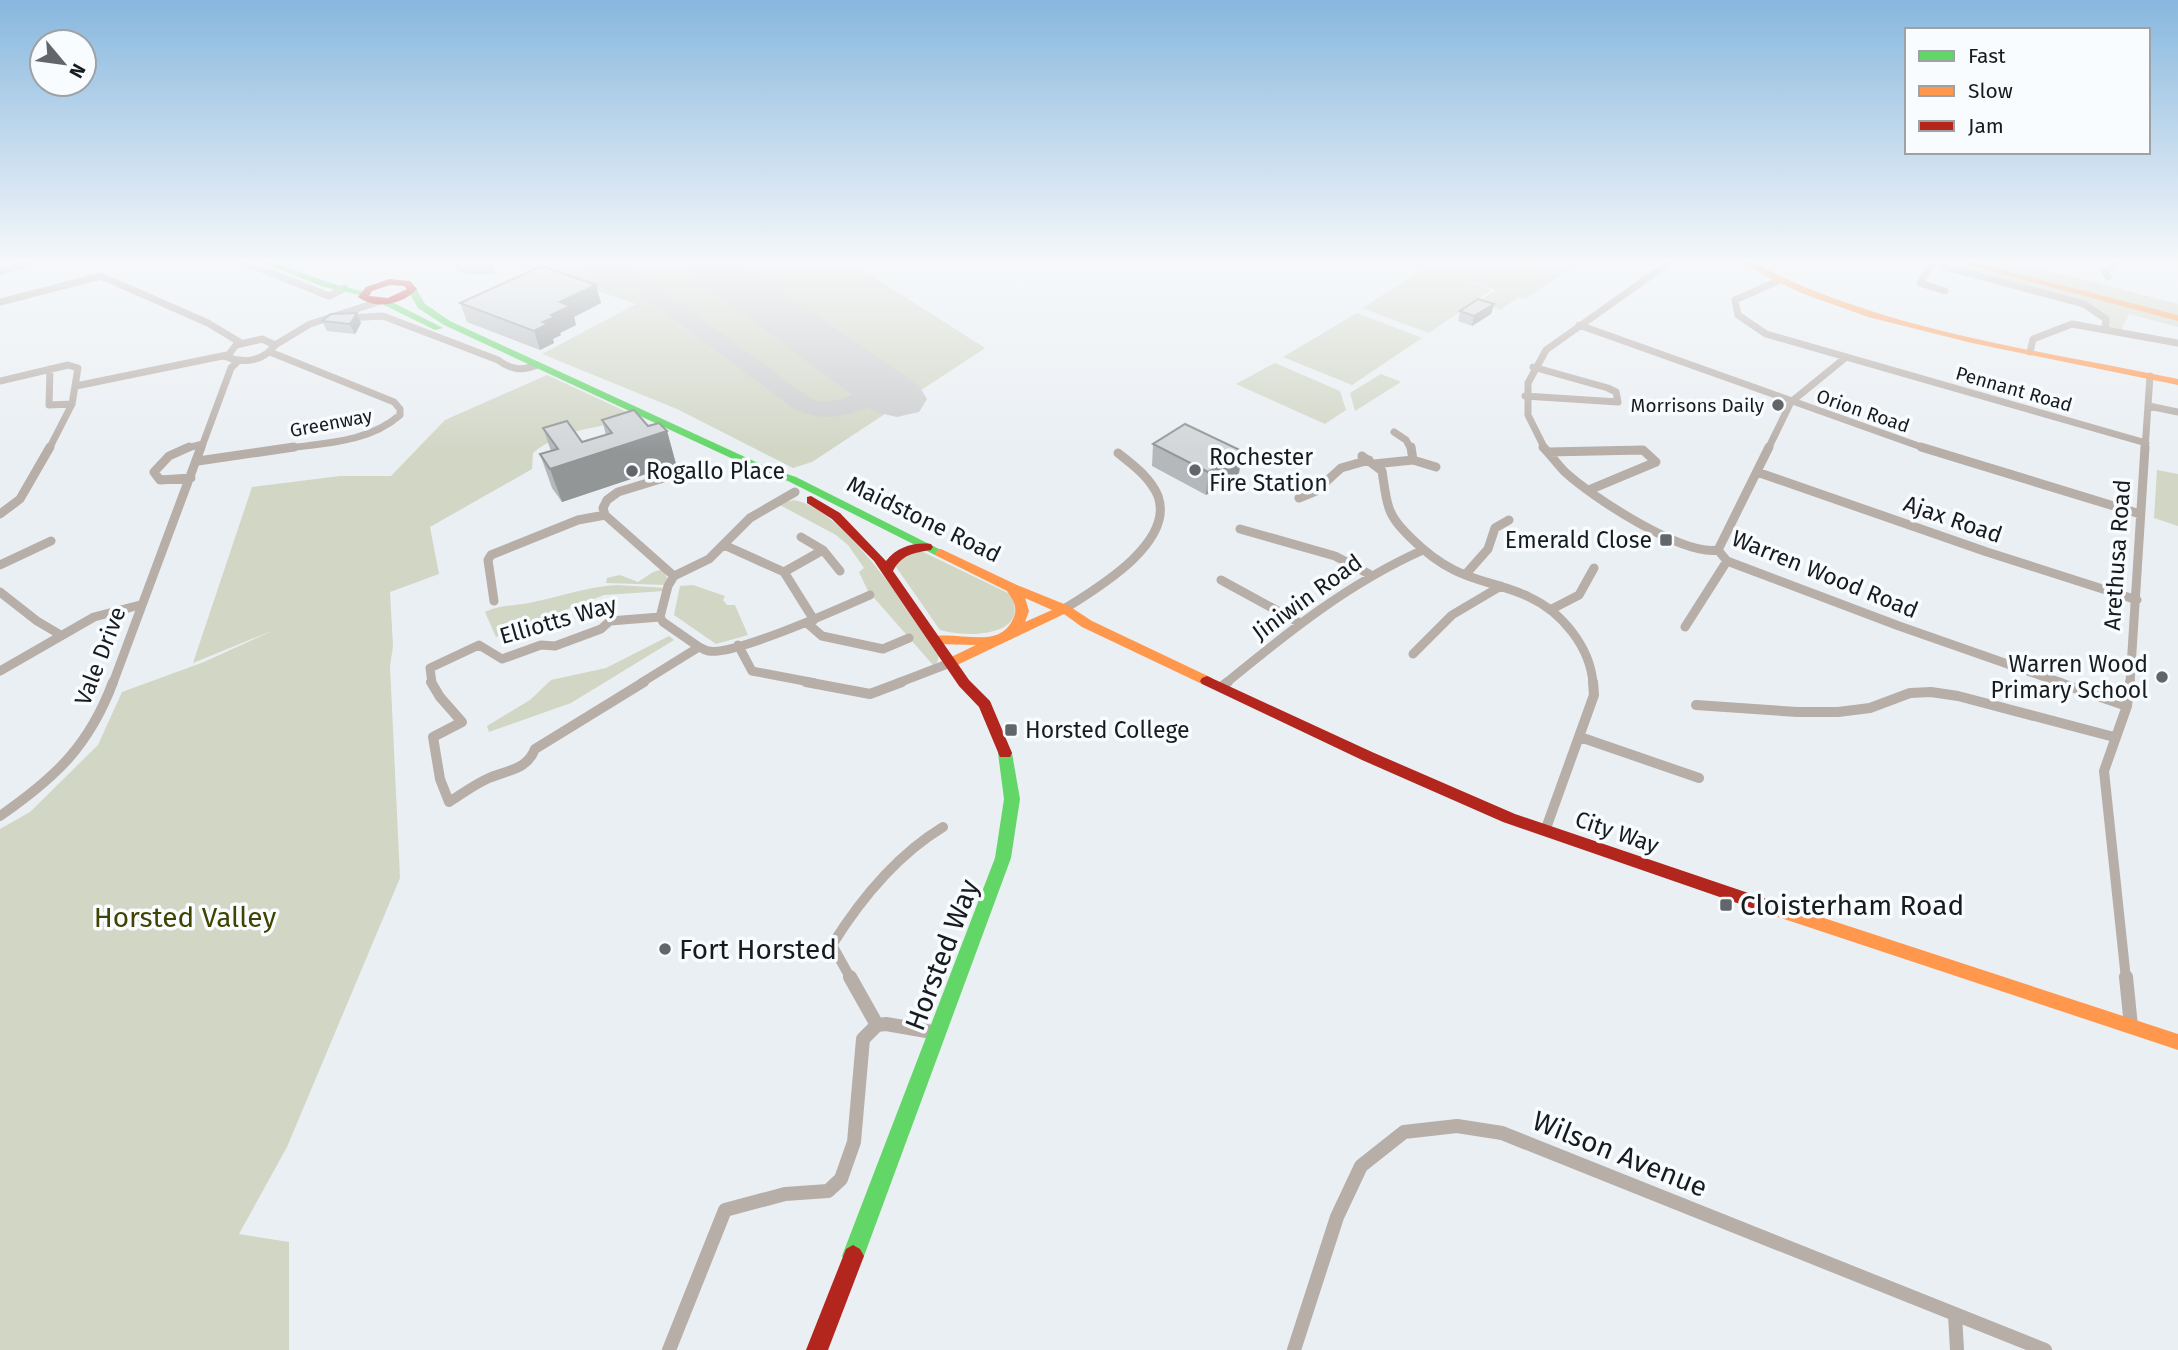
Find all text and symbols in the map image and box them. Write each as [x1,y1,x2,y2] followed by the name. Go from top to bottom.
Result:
[28,28,98,98] north arrow
[1905,28,2150,154] legend
[1968,43,2006,69] text: Fast
[64,60,91,82] text: N
[1968,78,2013,104] text: Slow
[1968,113,2004,139] text: Jam
[1953,361,2075,417] street label: Pennant Road
[1813,384,1913,438] street label: Orion Road
[1631,394,1765,417] place label: Morrisons Daily
[1770,397,1786,413] marker: Morrisons Daily
[288,404,375,442] street label: Greenway
[1209,443,1328,497] place label: Rochester Fire Station
[646,457,785,485] place label: Rogallo Place
[1187,462,1203,478] marker: Rochester Fire Station
[624,463,640,479] marker: Rogallo Place
[842,470,1006,568] street label: Maidstone Road
[2098,479,2136,631] street label: Arethusa Road
[1900,489,2006,549] street label: Ajax Road
[1728,524,1922,624] street label: Warren Wood Road
[1505,526,1652,554] place label: Emerald Close
[1658,532,1674,548] marker: Emerald Close
[1247,548,1367,646] street label: Jiniwin Road
[496,590,621,650] street label: Elliotts Way
[68,603,132,709] street label: Vale Drive
[1991,650,2148,704] place label: Warren Wood Primary School
[2154,669,2170,685] marker: Warren Wood Primary School
[1025,716,1190,744] place label: Horsted College
[1003,722,1019,738] marker: Horsted College
[1571,805,1663,860] street label: City Way
[898,875,986,1035] street label: Horsted Way
[1740,889,1964,922] place label: Cloisterham Road
[1718,897,1734,913] marker: Cloisterham Road
[94,901,277,934] park label: Horsted Valley
[679,933,837,966] place label: Fort Horsted
[657,941,673,957] marker: Fort Horsted
[1528,1104,1712,1204] street label: Wilson Avenue

